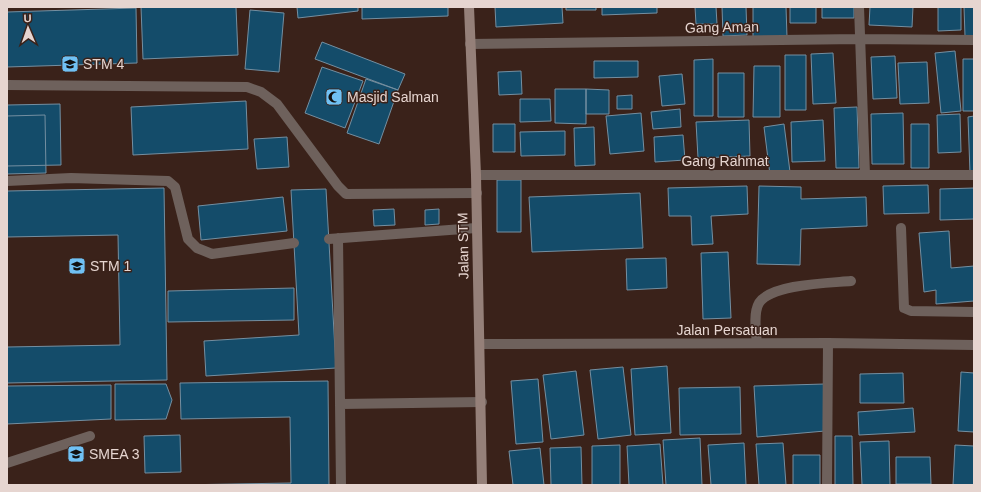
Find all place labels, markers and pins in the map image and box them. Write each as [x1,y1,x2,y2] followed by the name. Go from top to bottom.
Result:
[60,54,80,74] school or university icon: STM 4
[83,56,124,72] place label: STM 4
[324,87,344,107] mosque icon: Masjid Salman
[347,89,439,105] place label: Masjid Salman
[67,256,87,276] school or university icon: STM 1
[90,258,131,274] place label: STM 1
[66,444,86,464] school or university icon: SMEA 3
[89,446,140,462] place label: SMEA 3

